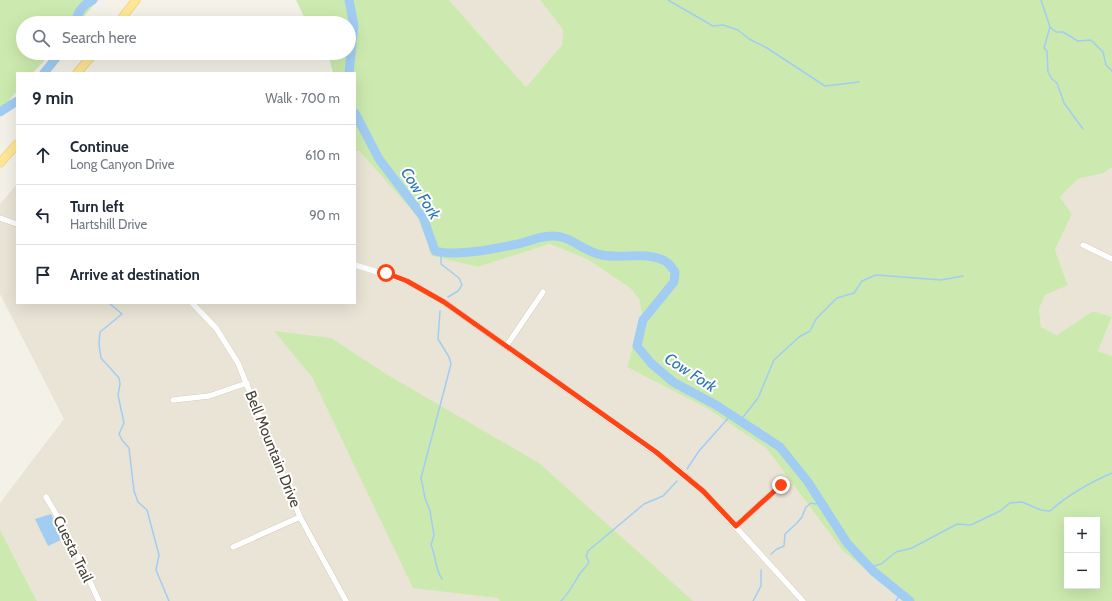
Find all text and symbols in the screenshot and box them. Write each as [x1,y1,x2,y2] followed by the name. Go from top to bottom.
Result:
[16,16,356,60] search box
[30,27,52,49] icon: search
[62,29,137,47] text: Search here
[32,88,74,108] text: 9 min
[265,90,340,106] text: Walk · 700 m
[70,138,129,156] text: Continue
[32,144,54,166] icon: ahead
[305,147,340,163] text: 610 m
[70,156,174,172] text: Long Canyon Drive
[397,164,445,224] water label: Cow Fork
[70,198,124,216] text: Turn left
[32,204,54,226] icon: left
[309,207,340,223] text: 90 m
[70,216,147,232] text: Hartshill Drive
[32,264,54,286] icon: arrive
[377,264,395,282] route start
[70,266,200,284] text: Arrive at destination
[661,349,721,397] water label: Cow Fork
[241,388,305,510] street label: Bell Mountain Drive
[772,476,790,494] route end
[49,513,97,586] street label: Cuesta Trail
[1064,517,1100,589] map controls
[1064,517,1100,553] button: +
[1064,553,1100,589] button: −

